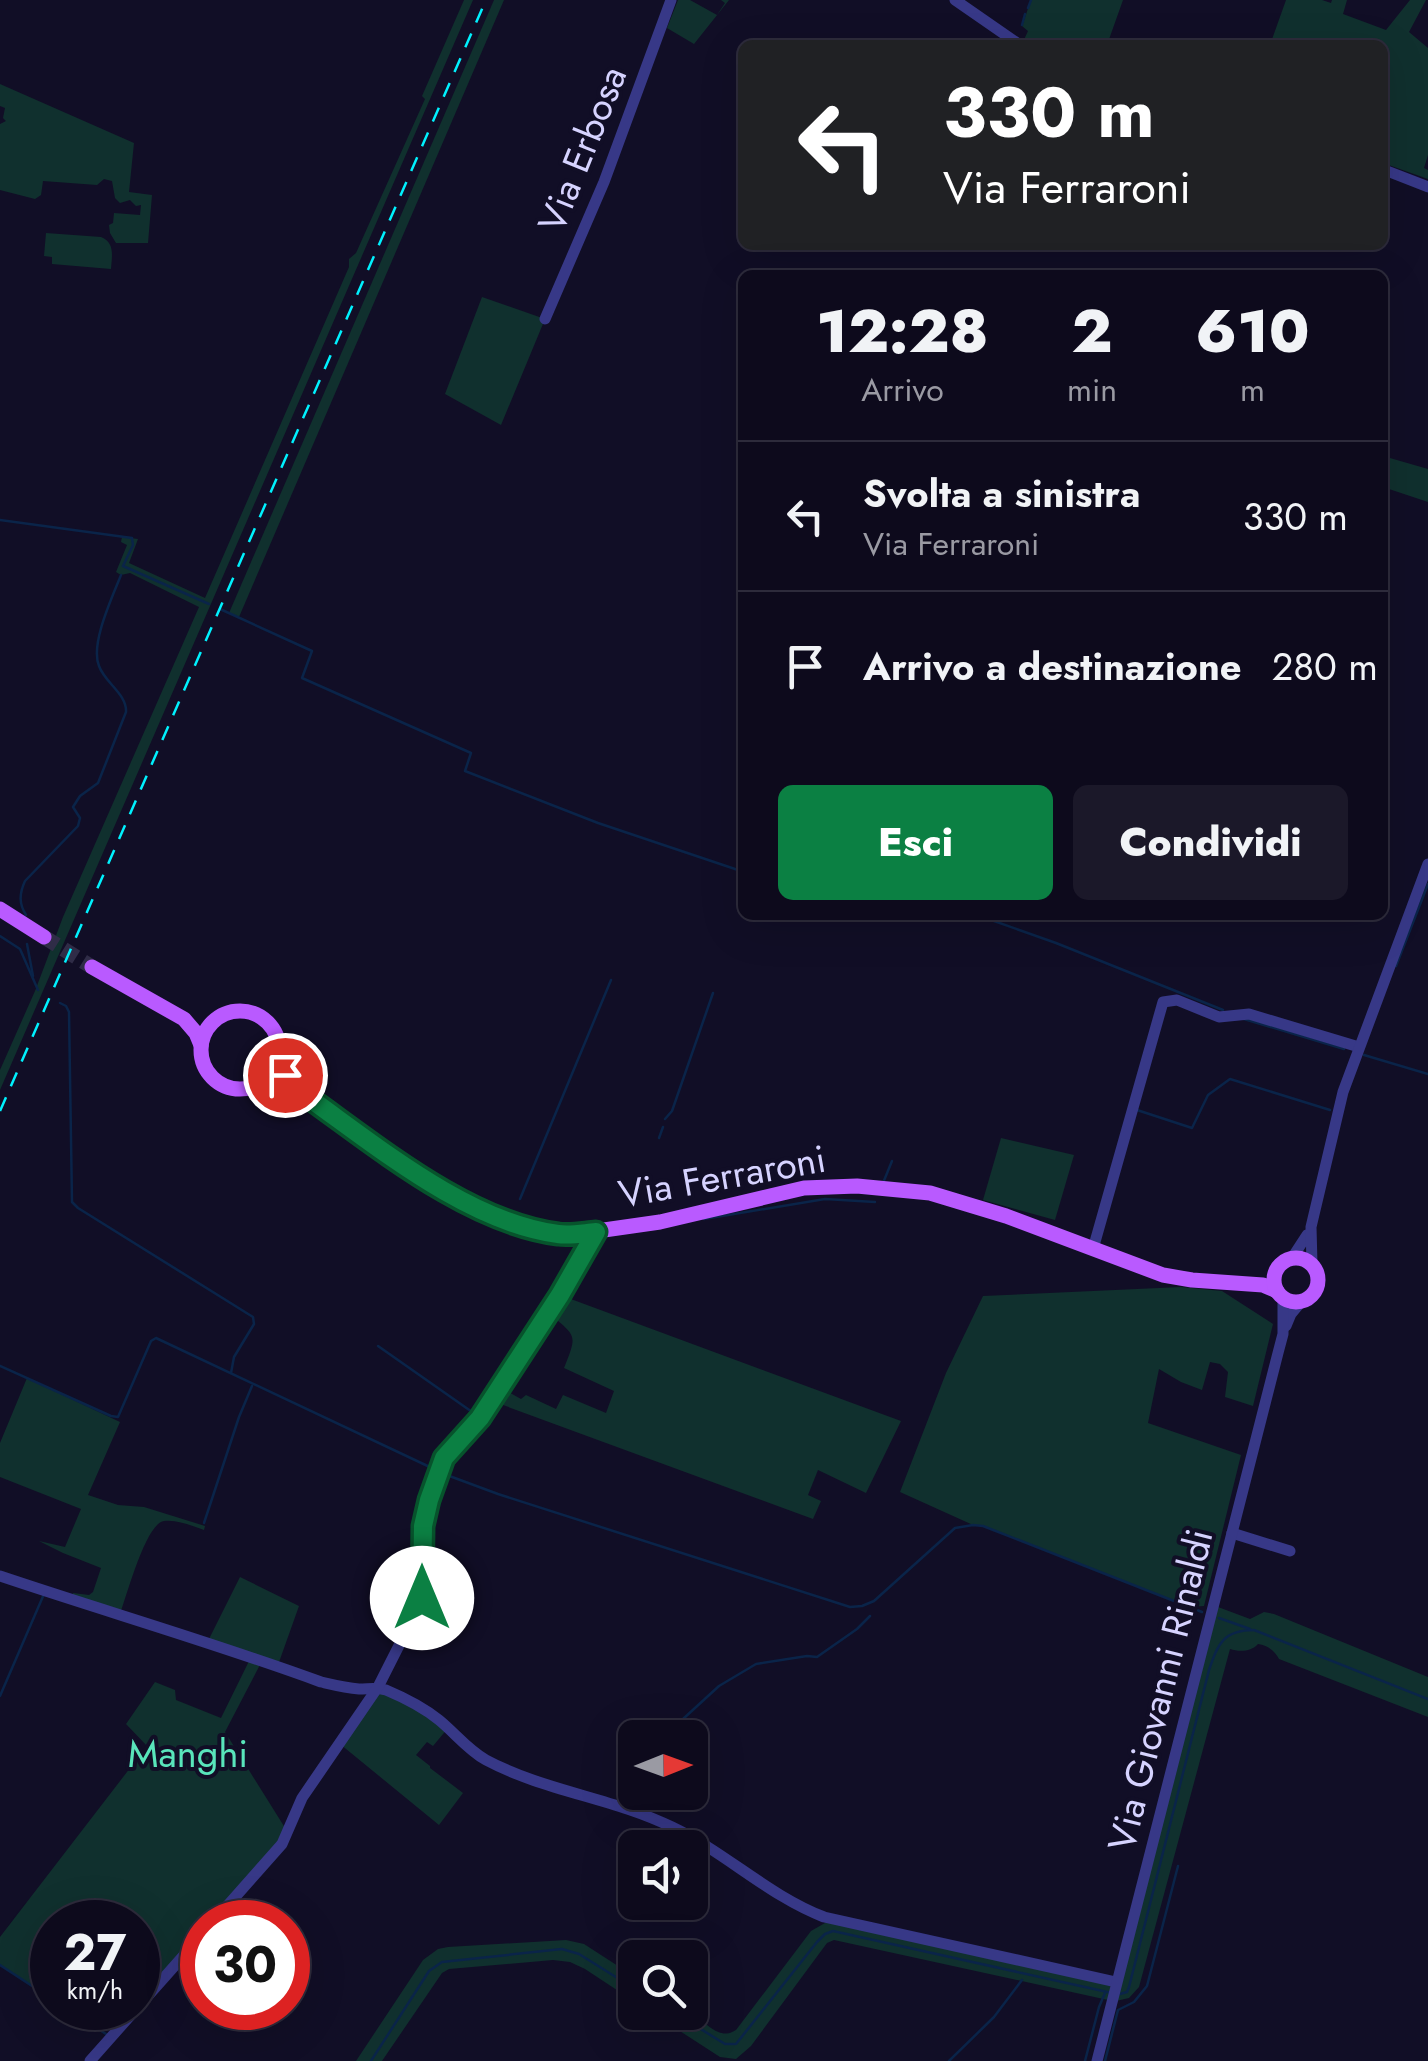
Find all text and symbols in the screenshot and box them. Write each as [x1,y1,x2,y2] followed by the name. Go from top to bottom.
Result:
[524,58,640,240] street label: Via Erbosa
[943,62,1155,163] text: 330 m
[778,80,908,210] icon: left
[943,155,1191,220] text: Via Ferraroni
[816,288,989,375] text: 12:28
[1072,288,1112,375] text: 2
[1195,288,1310,375] text: 610
[861,367,944,413] text: Arrivo
[1067,367,1117,413] text: min
[1240,367,1265,413] text: m
[863,466,1140,521] text: Svolta a sinistra
[778,489,833,544] icon: left
[1243,489,1348,544] text: 330 m
[863,521,1039,567] text: Via Ferraroni
[778,639,833,694] icon: arrive
[863,639,1242,694] text: Arrivo a destinazione
[1272,639,1378,694] text: 280 m
[778,785,1053,900] button: Esci
[1073,785,1348,900] button: Condividi
[243,1033,328,1118] pin
[258,1048,313,1103] icon: arrive
[614,1131,830,1221] street label: Via Ferraroni
[1093,1523,1227,1857] street label: Via Giovanni Rinaldi
[370,1546,474,1650] position arrow
[618,1720,708,1810] north arrow
[618,1720,708,2030] map controls
[128,1726,248,1781] park label: Manghi
[618,1830,708,1920] button: sound
[180,1900,310,2030] speed limit sign: 30
[64,1916,126,1989] text: 27
[618,1940,708,2030] button: search
[67,1972,123,2008] text: km/h

